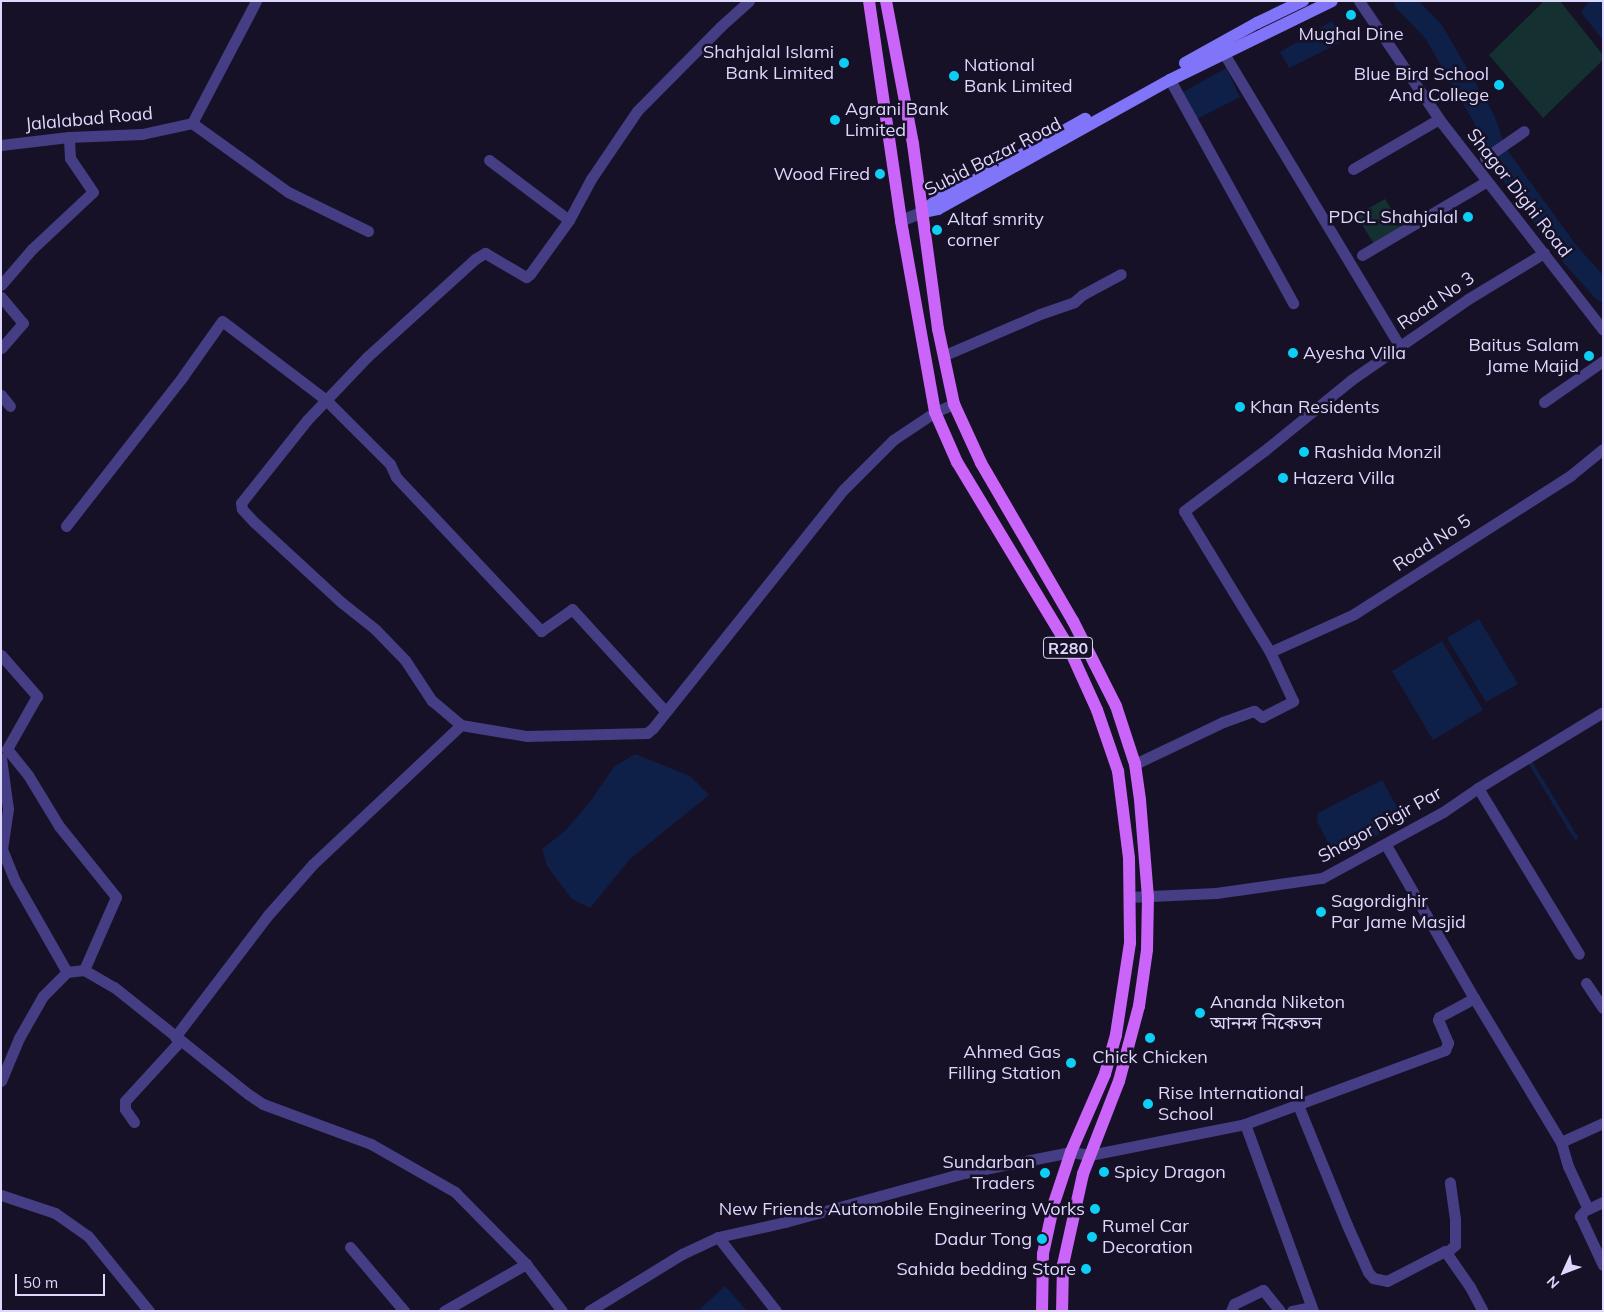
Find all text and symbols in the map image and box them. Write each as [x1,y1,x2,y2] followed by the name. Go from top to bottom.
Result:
[1345,9,1357,21] marker: Mughal Dine
[1298,23,1404,45] place label: Mughal Dine
[703,42,834,84] place label: Shahjalal Islami Bank Limited
[964,55,1073,98] place label: National Bank Limited
[838,57,850,69] marker: Shahjalal Islami Bank Limited
[1354,64,1489,106] place label: Blue Bird School And College
[948,70,960,82] marker: National Bank Limited
[1493,79,1505,91] marker: Blue Bird School And College
[845,99,949,142] place label: Agrani Bank Limited
[24,103,154,135] street label: Jalalabad Road
[921,113,1065,201] street label: Subid Bazar Road
[829,114,841,126] marker: Agrani Bank Limited
[1462,124,1576,262] street label: Shagor Dighi Road
[774,163,870,185] place label: Wood Fired
[874,168,886,180] marker: Wood Fired
[1328,206,1458,228] place label: PDCL Shahjalal
[947,209,1044,252] place label: Altaf smrity corner
[1462,211,1474,223] marker: PDCL Shahjalal
[931,224,943,236] marker: Altaf smrity corner
[1393,267,1479,335] street label: Road No 3
[1468,335,1579,378] place label: Baitus Salam Jame Majid
[1303,342,1406,364] place label: Ayesha Villa
[1287,347,1299,359] marker: Ayesha Villa
[1583,350,1595,362] marker: Baitus Salam Jame Majid
[1250,396,1380,418] place label: Khan Residents
[1234,401,1246,413] marker: Khan Residents
[1314,441,1441,463] place label: Rashida Monzil
[1298,446,1310,458] marker: Rashida Monzil
[1293,467,1395,489] place label: Hazera Villa
[1277,472,1289,484] marker: Hazera Villa
[1389,510,1475,576] street label: Road No 5
[1042,634,1094,661] road number: R280
[1315,782,1445,868] street label: Shagor Digir Par
[1331,891,1466,934] place label: Sagordighir Par Jame Masjid
[1315,906,1327,918] marker: Sagordighir Par Jame Masjid
[1210,992,1345,1034] place label: Ananda Niketon আনন্দ নিকেতন
[1194,1007,1206,1019] marker: Ananda Niketon আনন্দ নিকেতন
[1144,1032,1156,1044] marker: Chick Chicken
[948,1042,1061,1084] place label: Ahmed Gas Filling Station
[1092,1046,1208,1068] place label: Chick Chicken
[1065,1057,1077,1069] marker: Ahmed Gas Filling Station
[1158,1083,1304,1126] place label: Rise International School
[1142,1098,1154,1110] marker: Rise International School
[943,1152,1035,1194] place label: Sundarban Traders
[1114,1161,1226,1183] place label: Spicy Dragon
[1098,1166,1110,1178] marker: Spicy Dragon
[1039,1167,1051,1179] marker: Sundarban Traders
[719,1198,1085,1220] place label: New Friends Automobile Engineering Works
[1089,1203,1101,1215] marker: New Friends Automobile Engineering Works
[1102,1216,1193,1258] place label: Rumel Car Decoration
[934,1228,1032,1250] place label: Dadur Tong
[1086,1231,1098,1243] marker: Rumel Car Decoration
[1036,1233,1048,1245] marker: Dadur Tong
[1539,1247,1589,1297] north arrow
[896,1258,1076,1280] place label: Sahida bedding Store
[1080,1263,1092,1275] marker: Sahida bedding Store
[18,1264,108,1296] scale bar
[1543,1272,1563,1292] text: N
[23,1273,58,1292] text: 50 m

